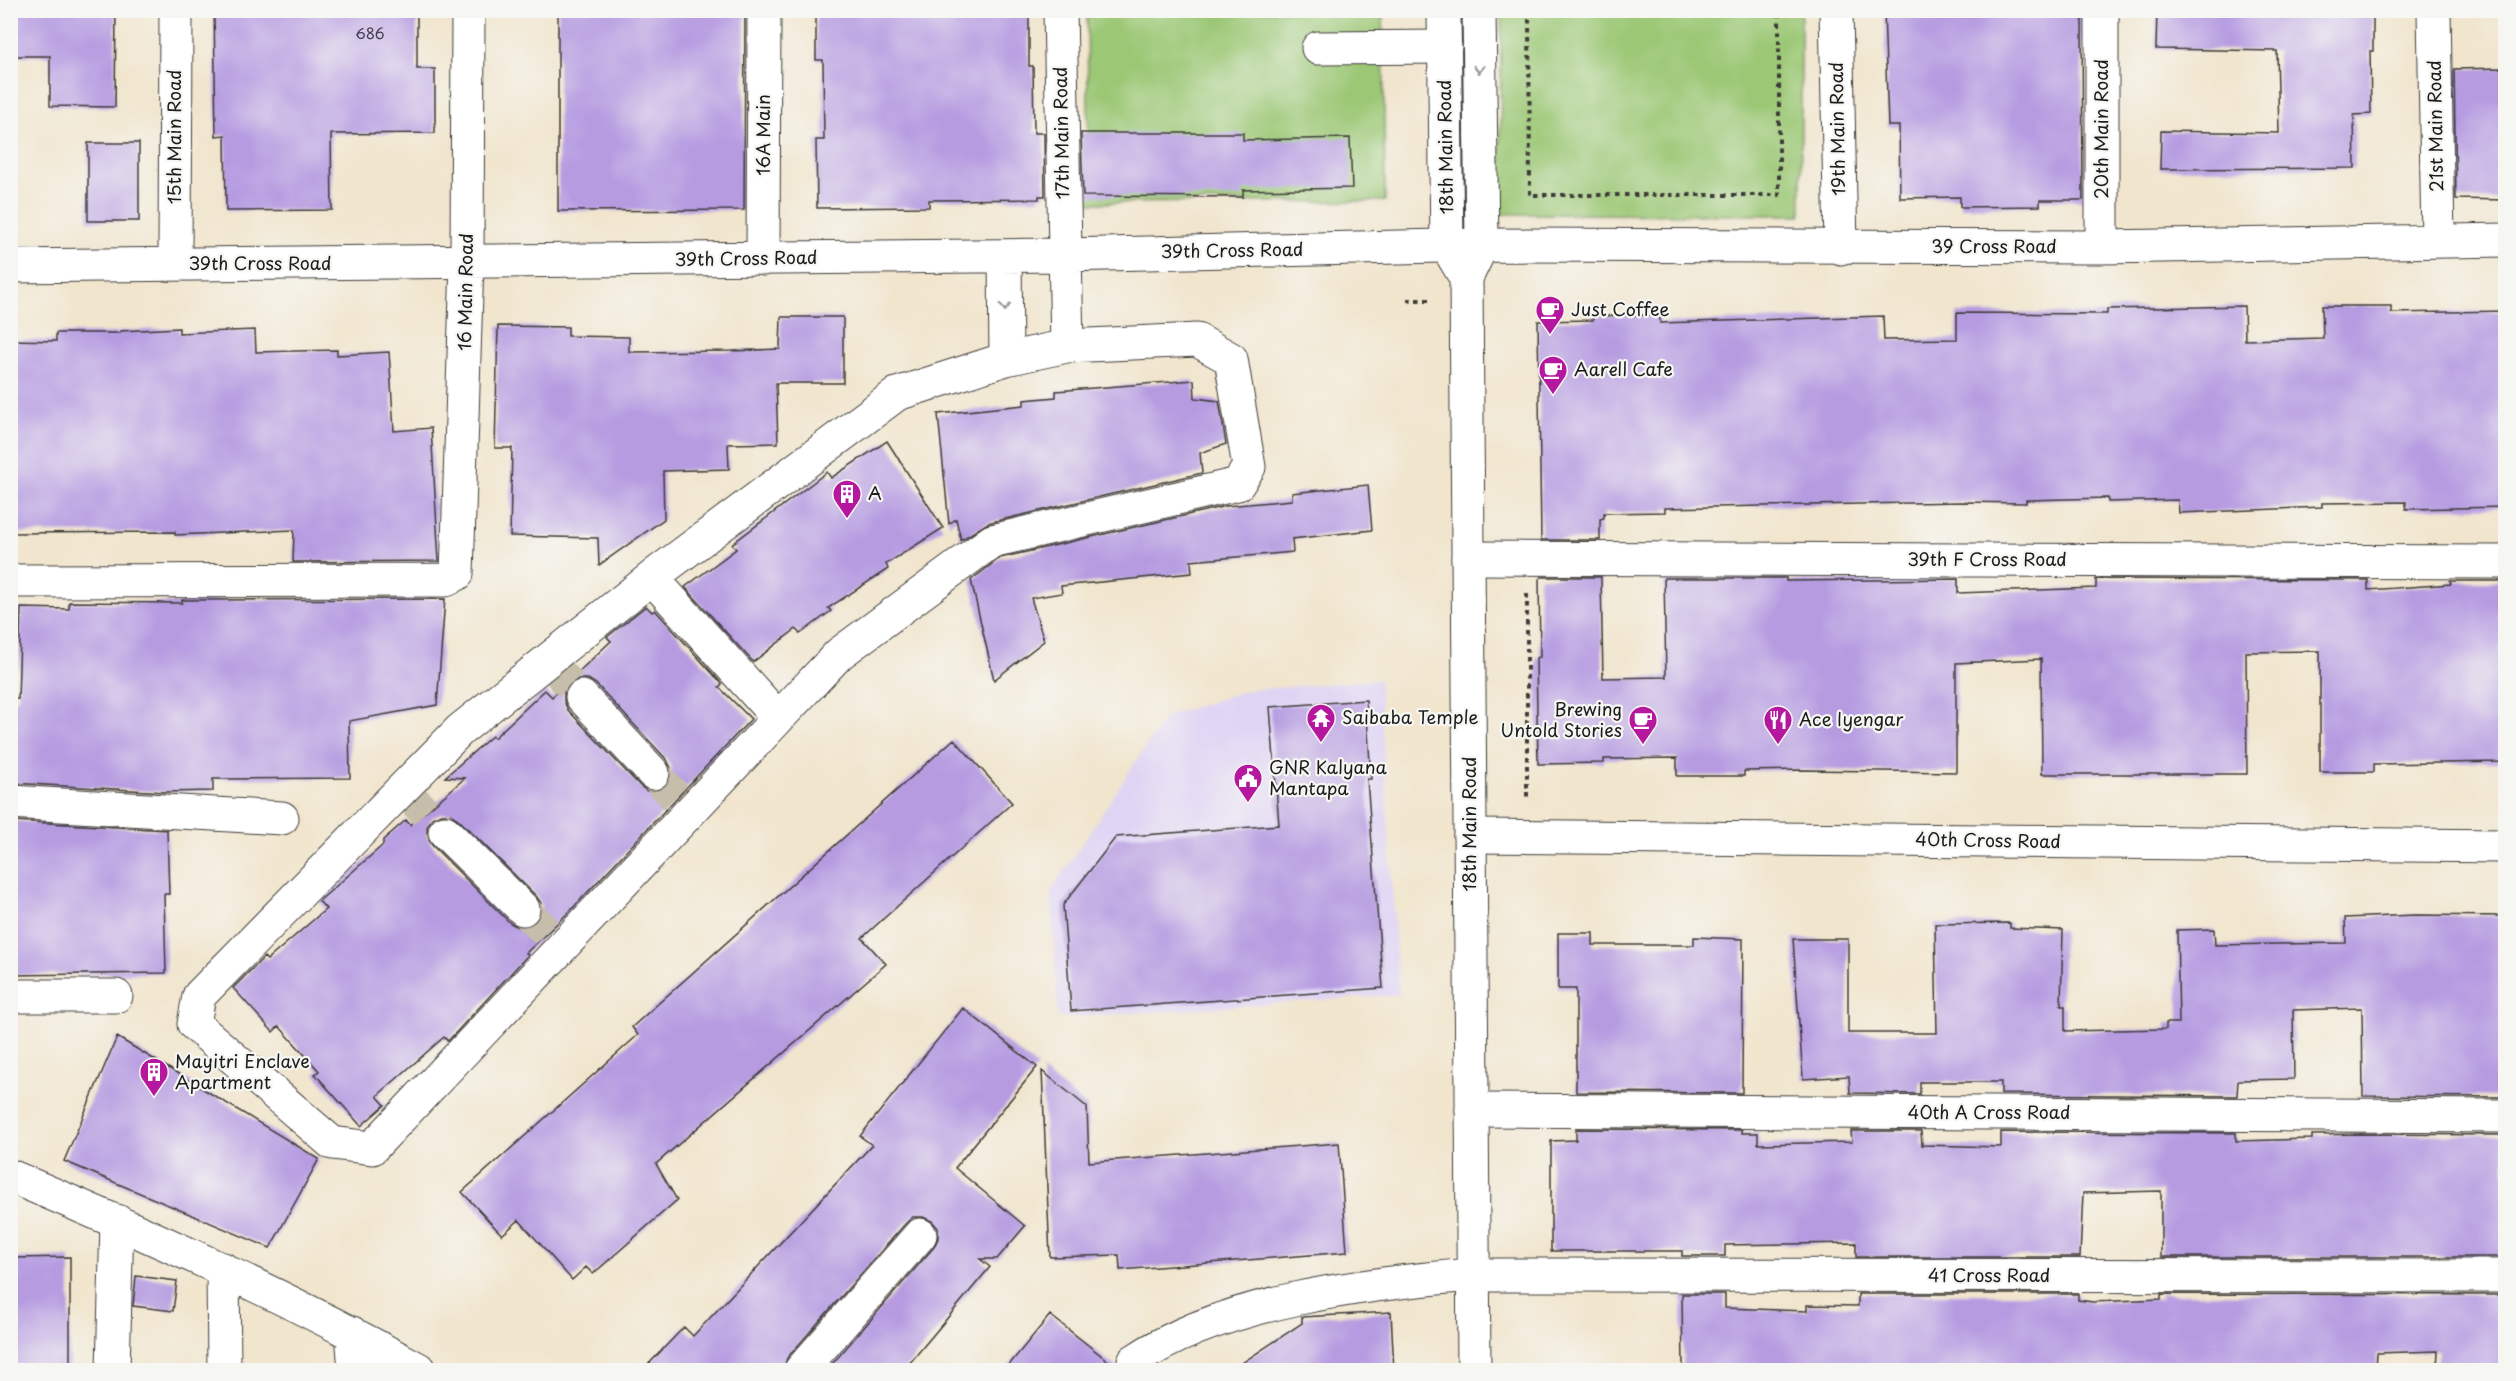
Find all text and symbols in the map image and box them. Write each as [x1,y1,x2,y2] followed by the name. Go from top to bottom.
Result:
[355,21,385,44] house number: 686
[2087,59,2114,199] street label: 20th Main Road
[2420,60,2449,192] street label: 21st Main Road
[1822,62,1851,196] street label: 19th Main Road
[1473,64,1485,73] one-way arrow
[1046,66,1075,200] street label: 17th Main Road
[160,70,187,204] street label: 15th Main Road
[1430,79,1459,215] street label: 18th Main Road
[749,94,776,176] street label: 16A Main
[1931,232,2057,259] street label: 39 Cross Road
[450,233,479,351] street label: 16 Main Road
[1160,235,1304,264] street label: 39th Cross Road
[674,243,818,272] street label: 39th Cross Road
[189,249,331,276] street label: 39th Cross Road
[1534,294,1566,336] cafe icon: Just Coffee
[1571,295,1670,322] place label: Just Coffee
[999,303,1012,312] one-way arrow
[1537,354,1569,396] cafe icon: Aarell Cafe
[1574,355,1673,382] place label: Aarell Cafe
[831,478,863,520] building icon: A
[868,479,882,506] place label: A
[1907,545,2067,572] street label: 39th F Cross Road
[1500,695,1622,743] place label: Brewing Untold Stories
[1305,702,1337,744] temple icon: Saibaba Temple
[1342,703,1479,730] place label: Saibaba Temple
[1627,704,1659,746] cafe icon: Brewing Untold Stories
[1762,704,1794,746] restaurant icon: Ace Iyengar
[1799,705,1904,732] place label: Ace Iyengar
[1269,753,1388,801] place label: GNR Kalyana Mantapa
[1455,757,1482,891] street label: 18th Main Road
[1232,762,1264,804] public building icon: GNR Kalyana Mantapa
[1915,825,2061,854] street label: 40th Cross Road
[175,1047,310,1095] place label: Mayitri Enclave Apartment
[138,1056,170,1098] building icon: Mayitri Enclave Apartment
[1908,1098,2070,1125] street label: 40th A Cross Road
[1928,1261,2050,1288] street label: 41 Cross Road

